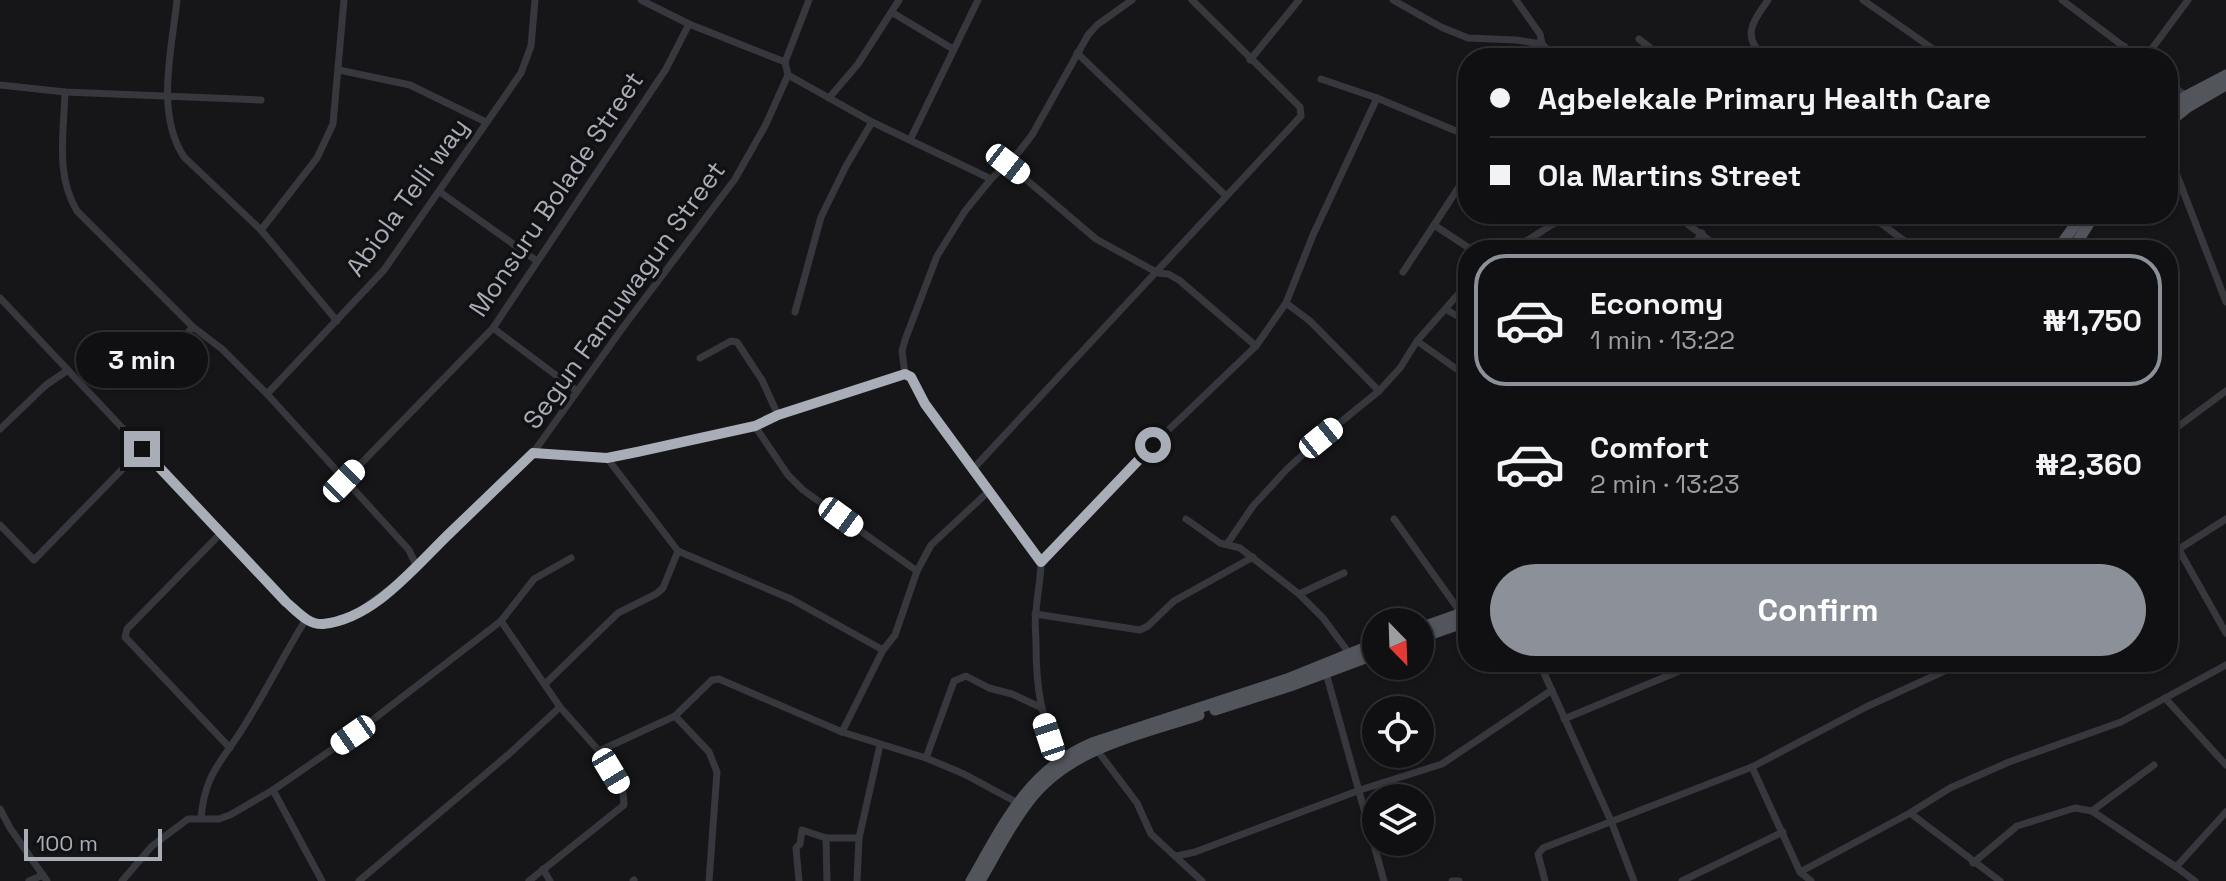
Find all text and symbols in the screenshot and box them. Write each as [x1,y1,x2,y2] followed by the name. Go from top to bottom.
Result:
[461,65,651,323] street label: Monsuru Bolade Street
[1538,79,1991,118] text: Agbelekale Primary Health Care
[338,111,476,283] street label: Abiola Telli way
[982,140,1034,188] car
[515,154,733,436] street label: Segun Famuwagun Street
[1538,156,1801,195] text: Ola Martins Street
[1494,284,1566,356] icon: car
[1590,284,1723,323] text: Economy
[2042,301,2142,340] text: ₦1,750
[1590,323,1735,357] text: 1 min · 13:22
[76,333,208,389] callout: 3 min
[108,343,176,377] text: 3 min
[1295,414,1347,462] car
[1135,427,1171,463] route start
[1494,428,1566,500] icon: car
[1590,428,1709,467] text: Comfort
[124,431,160,467] route end
[2035,445,2142,484] text: ₦2,360
[319,455,369,507] car
[1590,467,1740,501] text: 2 min · 13:23
[815,493,867,541] car
[1490,564,2146,656] button: Confirm
[1362,608,1434,680] north arrow
[1362,608,1434,856] map controls
[1362,696,1434,768] button: locate
[1030,710,1068,764] car
[326,711,380,759] car
[588,744,634,798] car
[1362,784,1434,856] button: layers
[24,825,162,861] scale bar
[36,829,98,857] text: 100 m

